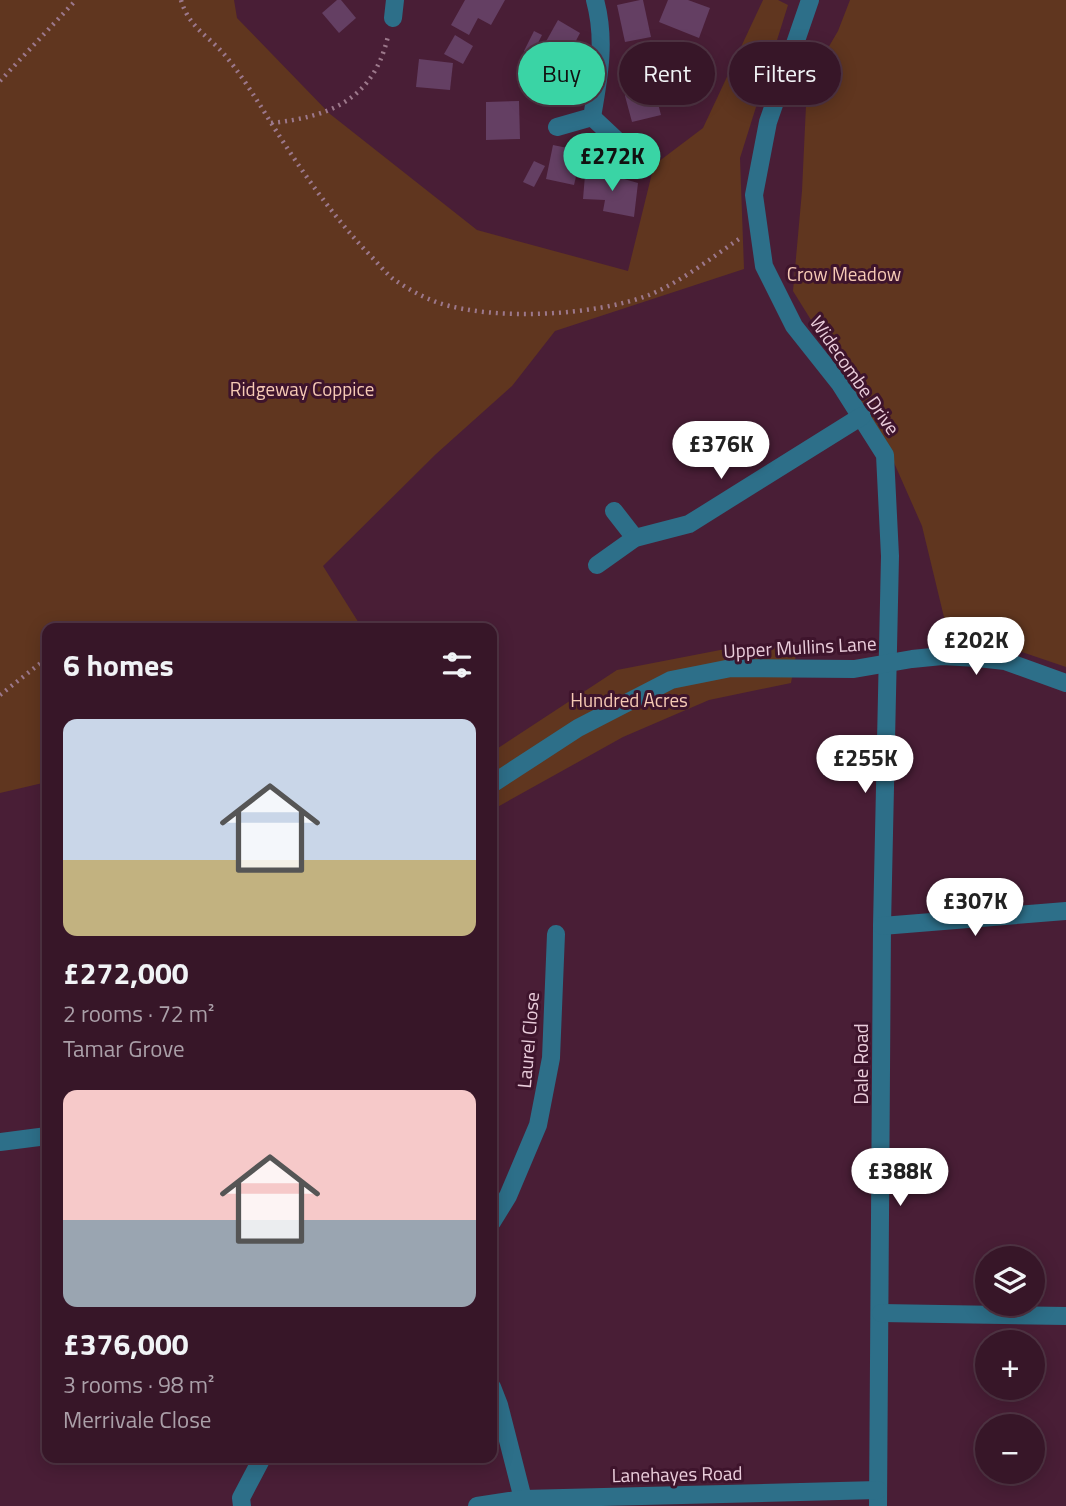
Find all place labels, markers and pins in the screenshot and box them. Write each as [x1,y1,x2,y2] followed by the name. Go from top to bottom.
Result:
[563,134,661,193] pin: £272K
[672,421,770,481] pin: £376K
[927,618,1025,677] pin: £202K
[816,736,914,795] pin: £255K
[926,878,1024,938] pin: £307K
[851,1148,949,1208] pin: £388K

